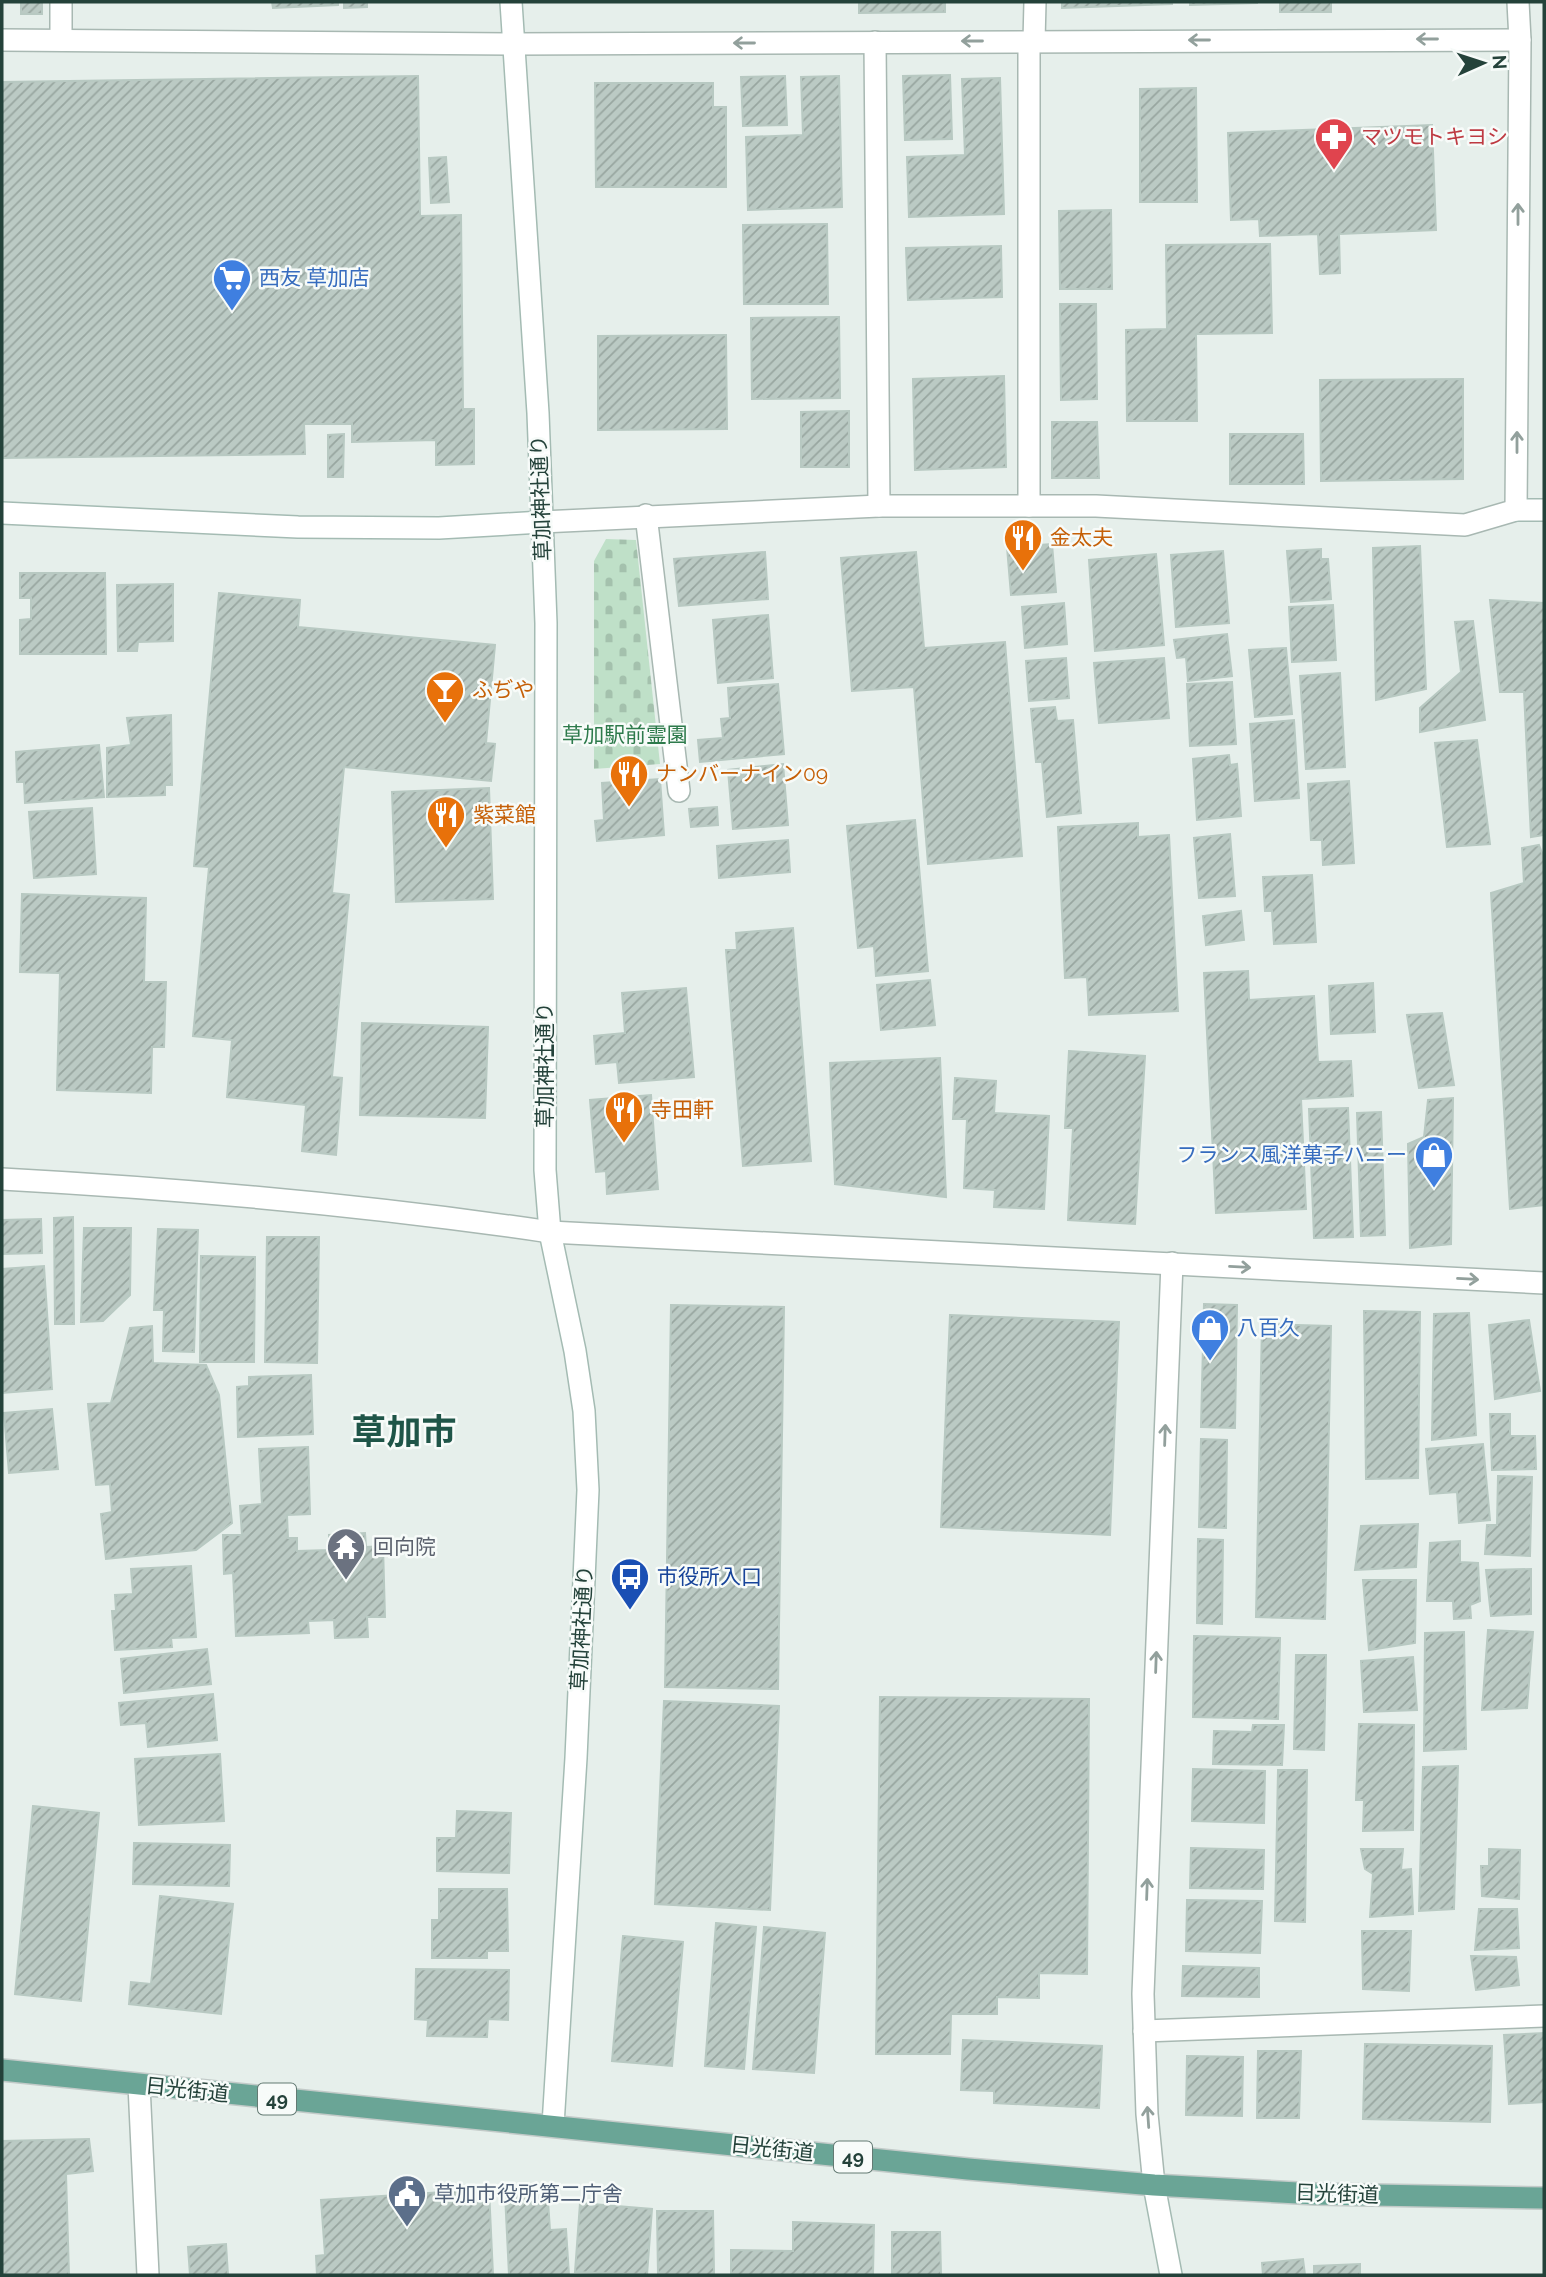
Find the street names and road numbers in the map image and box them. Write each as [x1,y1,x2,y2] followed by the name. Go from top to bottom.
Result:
[526,435,555,561] street label: 草加神社通り
[532,1002,557,1128] street label: 草加神社通り
[566,1564,597,1692] street label: 草加神社通り
[144,2073,230,2106] street label: 日光街道
[258,2084,296,2114] road number: 49
[729,2132,815,2165] street label: 日光街道
[834,2142,872,2172] road number: 49
[1295,2180,1379,2207] street label: 日光街道

